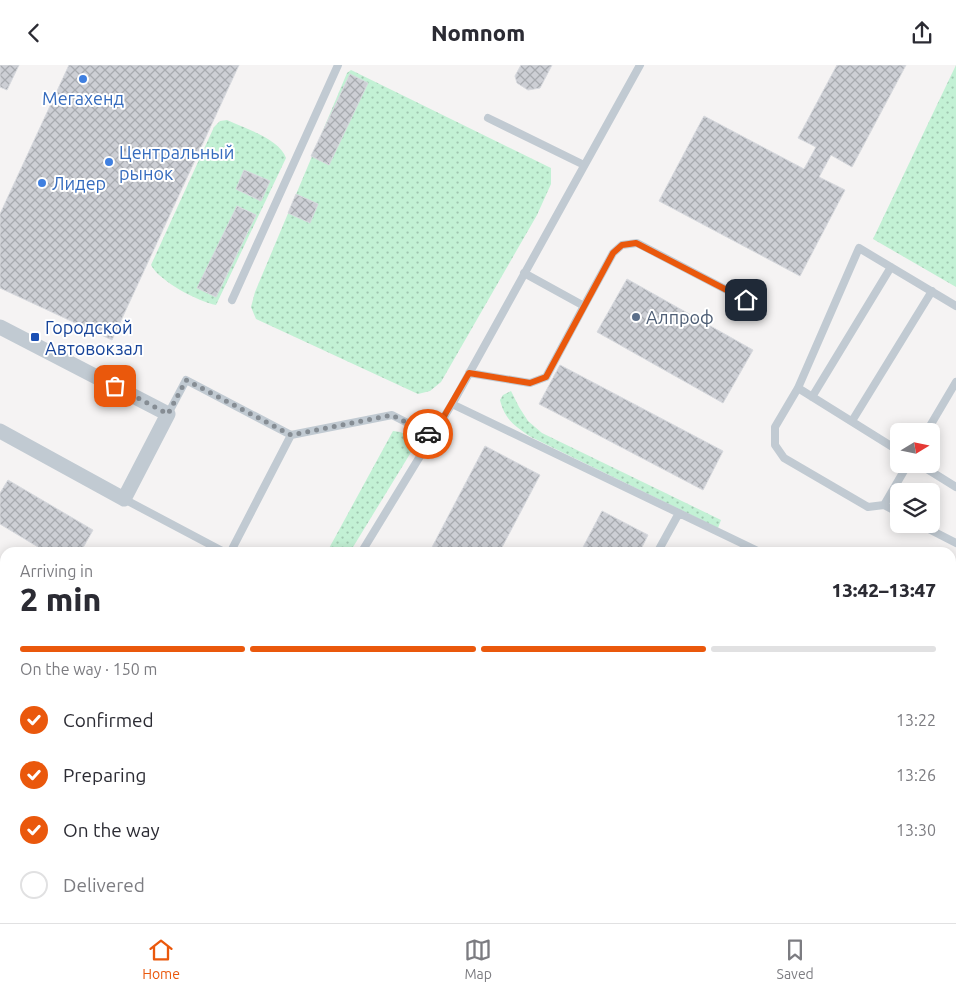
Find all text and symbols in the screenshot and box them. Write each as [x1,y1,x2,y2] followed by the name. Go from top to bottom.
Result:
[20,19,48,47] icon: back
[908,19,936,47] icon: share
[431,20,525,45] text: Nomnom
[77,73,89,85] marker: Мегахенд
[42,88,124,108] place label: Мегахенд
[119,142,234,183] place label: Центральный рынок
[103,156,115,168] marker: Центральный рынок
[52,173,106,193] place label: Лидер
[36,177,48,189] marker: Лидер
[725,279,767,321] pin
[732,286,760,314] icon: home
[646,307,714,327] place label: Алпроф
[630,311,642,323] marker: Алпроф
[45,317,143,358] place label: Городской Автовокзал
[29,331,41,343] marker: Городской Автовокзал
[94,365,136,407] pin
[101,372,129,400] icon: bag
[403,409,453,459] courier
[414,420,442,448] icon: car
[890,423,940,473] north arrow
[890,423,940,533] map controls
[890,483,940,533] button: layers
[20,562,93,580] text: Arriving in
[831,579,936,601] text: 13:42–13:47
[20,581,101,617] text: 2 min
[20,660,157,678] text: On the way · 150 m
[20,706,48,734] icon: check
[63,709,154,731] text: Confirmed
[896,711,936,729] text: 13:22
[20,761,48,789] icon: check
[63,764,147,786] text: Preparing
[896,766,936,784] text: 13:26
[20,816,48,844] icon: check
[63,819,160,841] text: On the way
[896,821,936,839] text: 13:30
[63,874,145,896] text: Delivered
[142,936,180,982] tab: Home
[464,936,492,982] tab: Map
[777,936,814,982] tab: Saved

